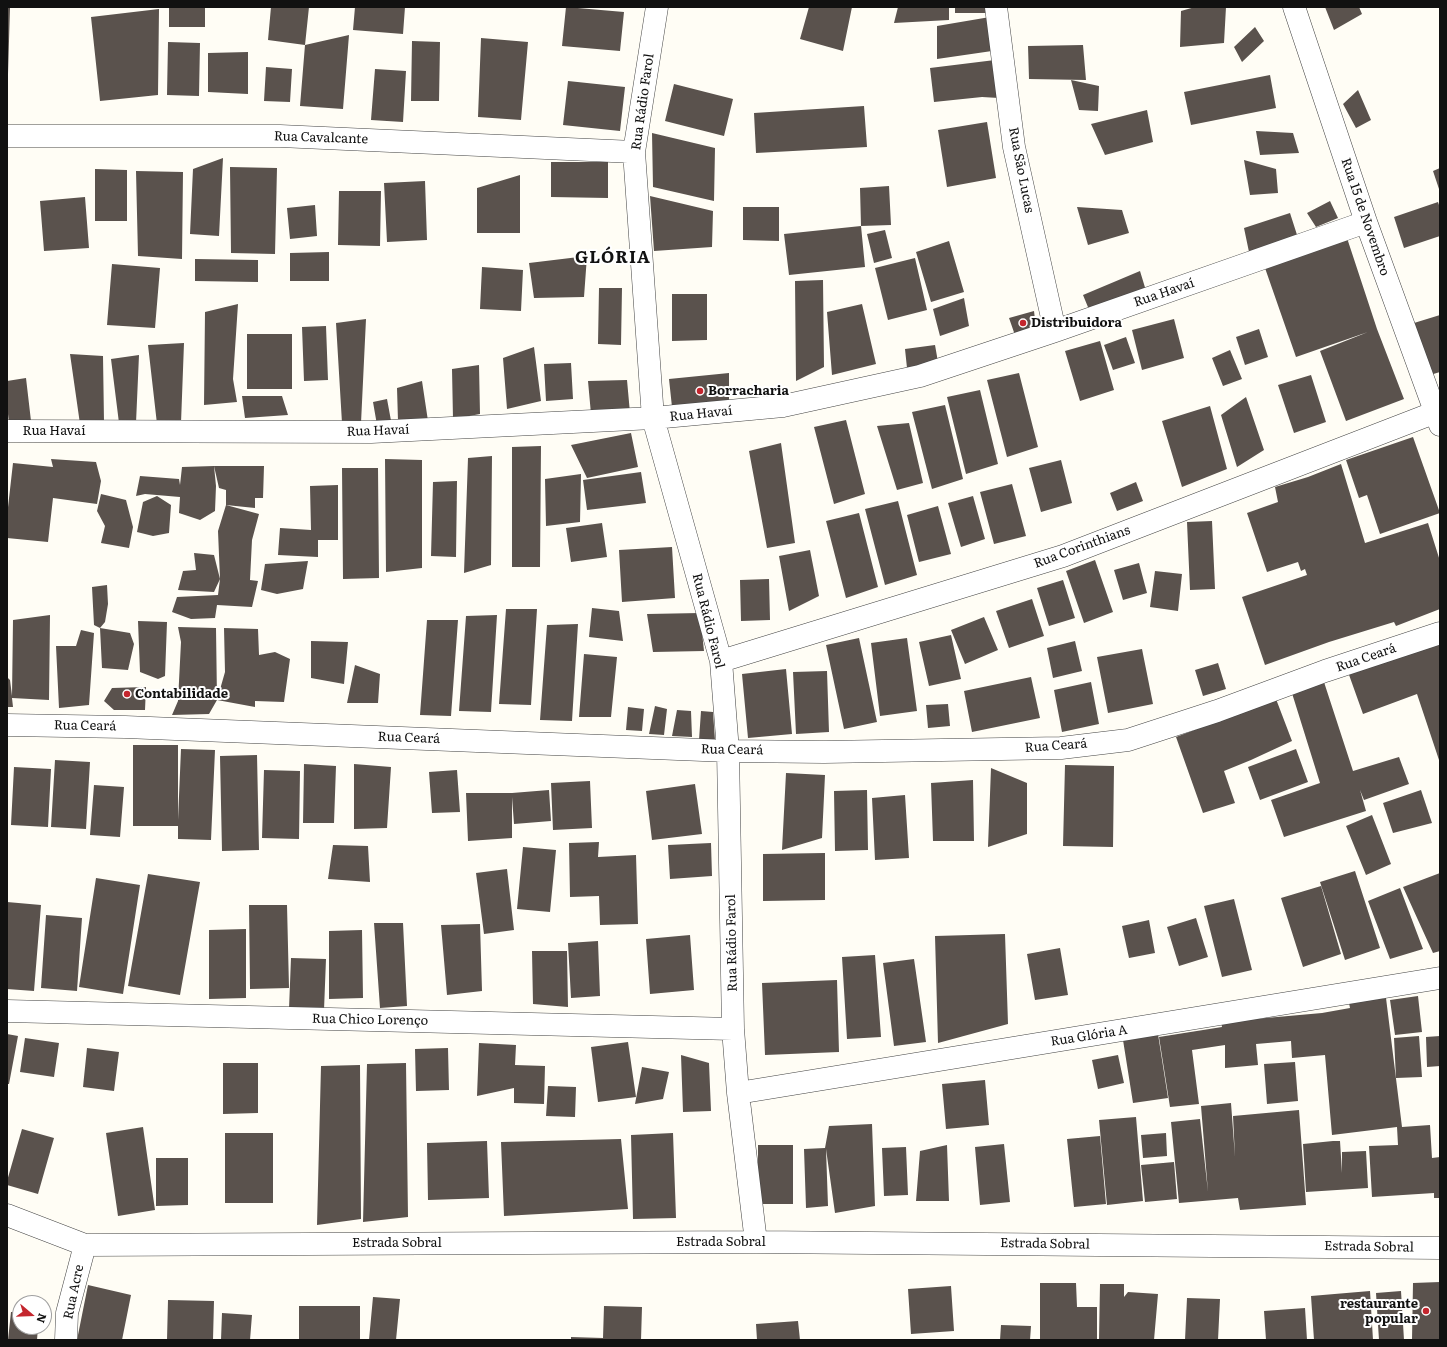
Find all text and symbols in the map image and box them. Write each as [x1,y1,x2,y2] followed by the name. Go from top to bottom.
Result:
[628,53,658,151] street label: Rua Rádio Farol
[1005,126,1037,214] street label: Rua São Lucas
[274,129,368,147] street label: Rua Cavalcante
[1338,156,1392,278] street label: Rua 15 de Novembro
[575,248,651,268] district label: GLÓRIA
[1132,275,1196,311] street label: Rua Havaí
[1031,315,1122,331] place label: Distribuidora
[1018,318,1028,328] marker: Distribuidora
[708,383,789,399] place label: Borracharia
[695,386,705,396] marker: Borracharia
[669,403,733,425] street label: Rua Havaí
[346,422,410,440] street label: Rua Havaí
[23,423,85,439] street label: Rua Havaí
[1032,522,1132,572] street label: Rua Corinthians
[689,572,727,670] street label: Rua Rádio Farol
[1334,640,1398,676] street label: Rua Ceará
[135,686,228,702] place label: Contabilidade
[122,689,132,699] marker: Contabilidade
[54,718,116,734] street label: Rua Ceará
[377,729,441,747] street label: Rua Ceará
[1024,736,1088,756] street label: Rua Ceará
[701,742,763,758] street label: Rua Ceará
[723,894,741,992] street label: Rua Rádio Farol
[312,1011,428,1029] street label: Rua Chico Lorenço
[1049,1022,1129,1050] street label: Rua Glória A
[676,1234,766,1250] street label: Estrada Sobral
[352,1235,442,1251] street label: Estrada Sobral
[1000,1235,1090,1253] street label: Estrada Sobral
[1324,1238,1414,1256] street label: Estrada Sobral
[61,1263,87,1321] street label: Rua Acre
[12,1295,52,1335] north arrow
[1340,1296,1418,1327] place label: restaurante popular
[1421,1306,1431,1316] marker: restaurante popular
[33,1312,51,1326] text: N

